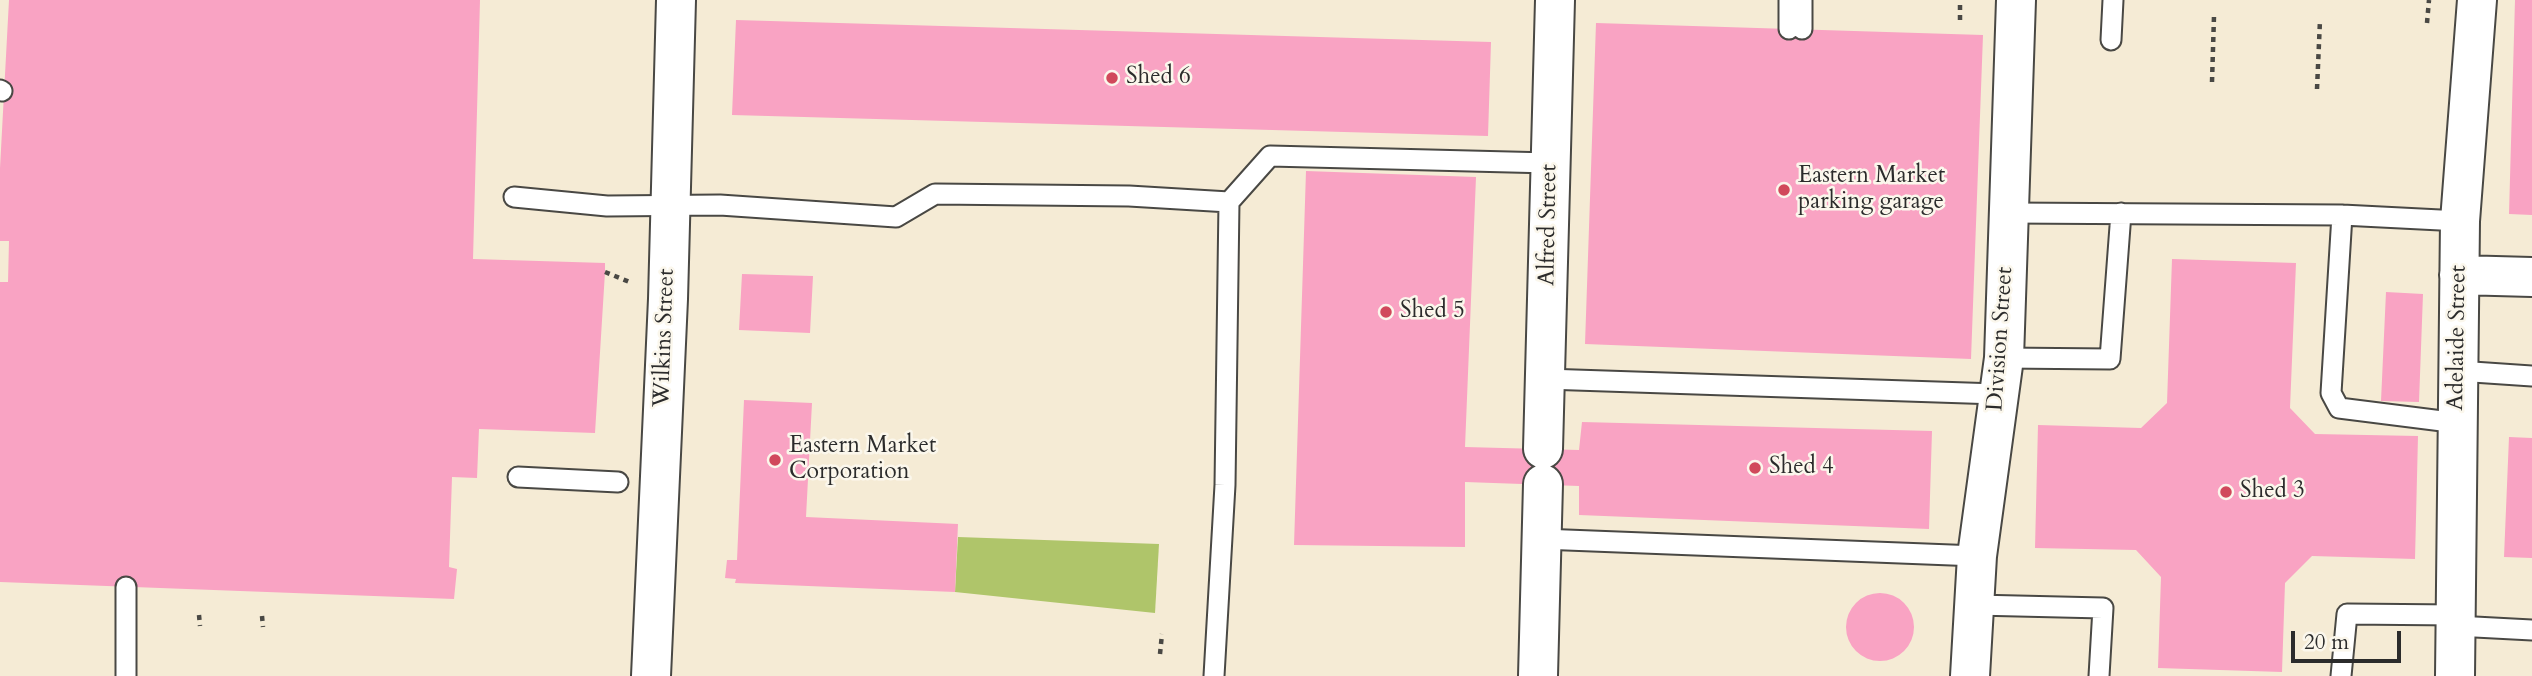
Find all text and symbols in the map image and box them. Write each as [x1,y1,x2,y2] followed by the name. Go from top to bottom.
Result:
[1126,64,1191,92] place label: Shed 6
[1104,70,1120,86] marker: Shed 6
[1798,163,1945,217] place label: Eastern Market parking garage
[1534,164,1564,286] street label: Alfred Street
[1776,182,1792,198] marker: Eastern Market parking garage
[2443,265,2473,411] street label: Adelaide Street
[1982,266,2020,412] street label: Division Street
[649,268,681,408] street label: Wilkins Street
[1400,298,1465,326] place label: Shed 5
[1378,304,1394,320] marker: Shed 5
[789,433,936,487] place label: Eastern Market Corporation
[767,452,783,468] marker: Eastern Market Corporation
[1769,454,1834,482] place label: Shed 4
[1747,460,1763,476] marker: Shed 4
[2240,478,2305,506] place label: Shed 3
[2218,484,2234,500] marker: Shed 3
[2294,616,2404,660] scale bar
[2304,628,2349,657] text: 20 m

